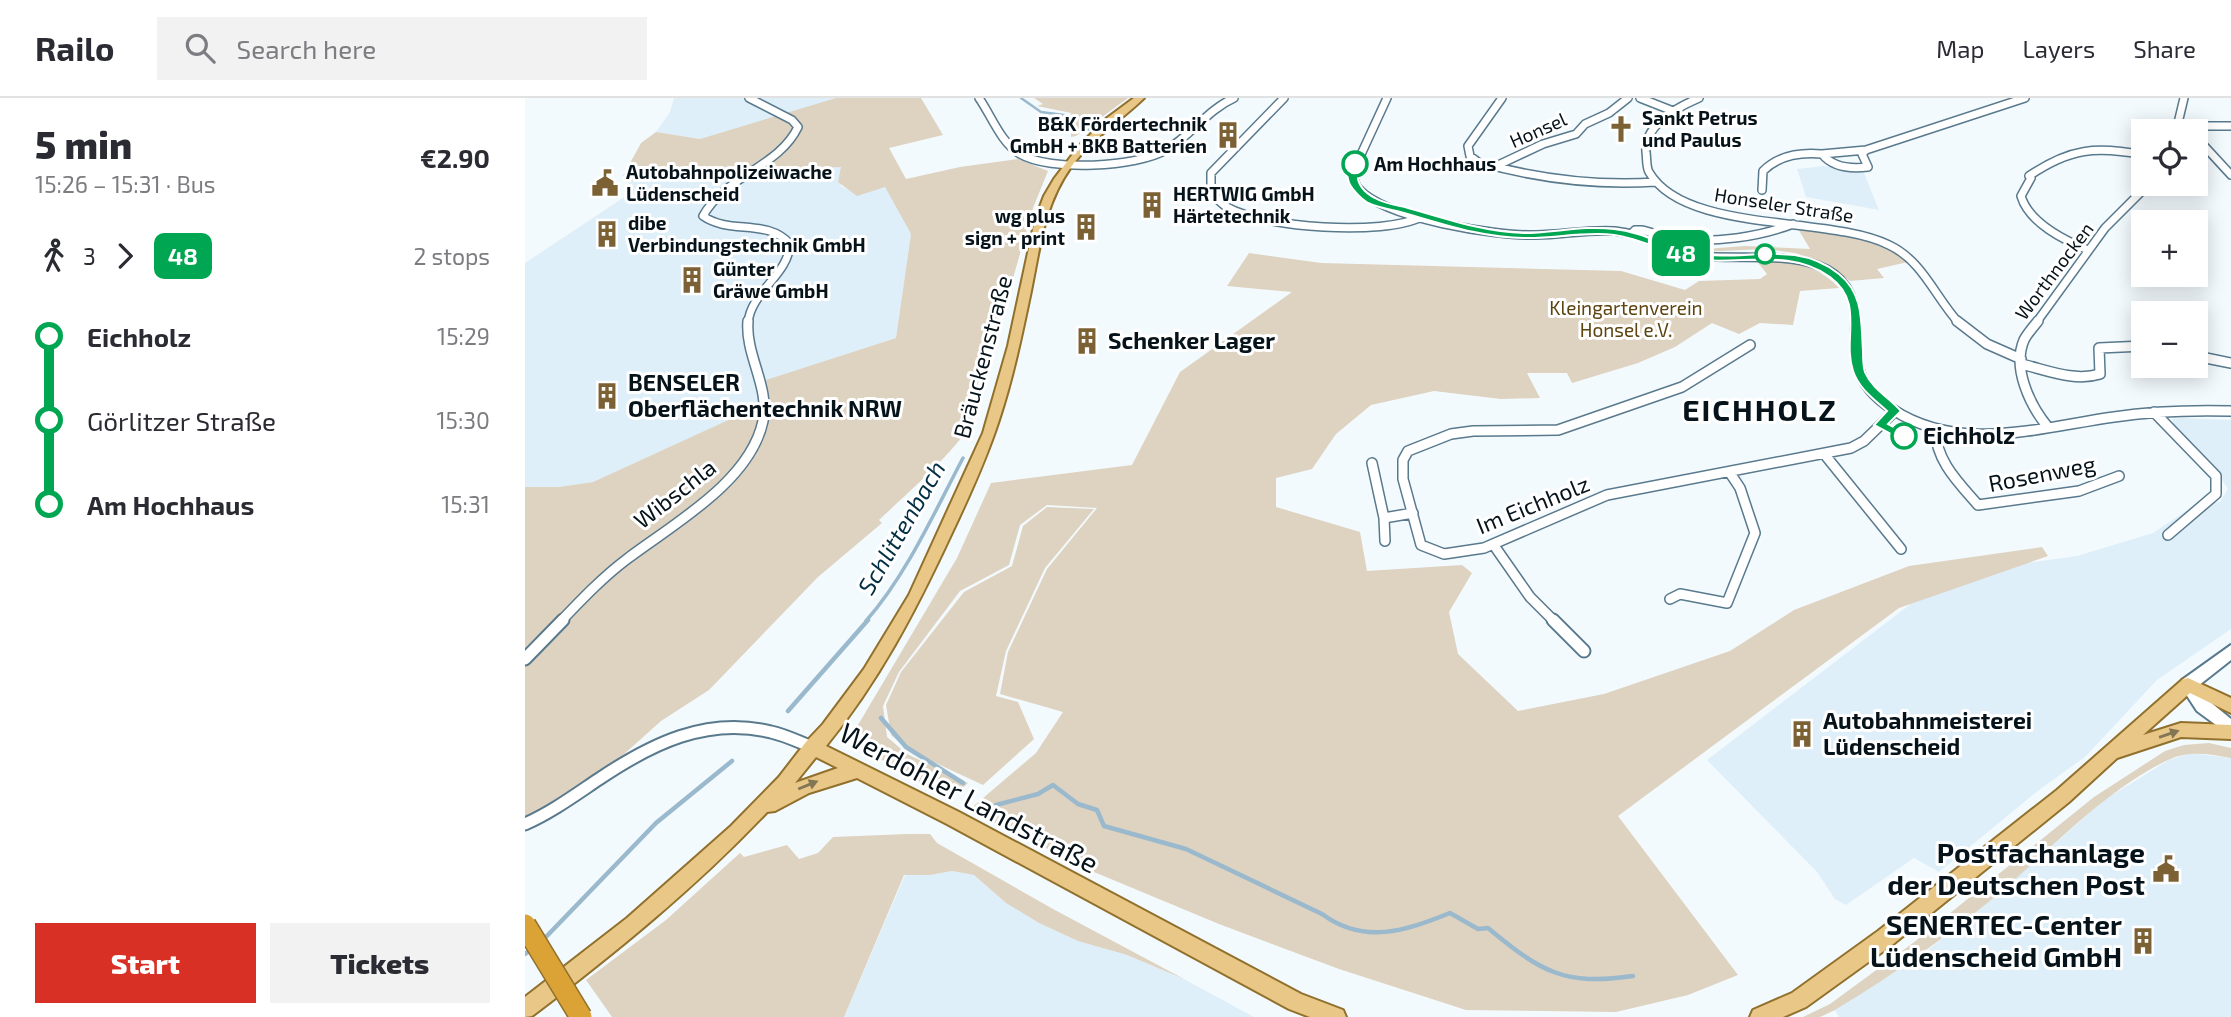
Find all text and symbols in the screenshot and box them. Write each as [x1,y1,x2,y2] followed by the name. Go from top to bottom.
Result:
[157,17,647,80] search box
[35,28,115,68] text: Railo
[181,29,219,67] icon: search
[237,33,376,64] text: Search here
[1936,34,1984,63] text: Map
[2022,34,2095,63] text: Layers
[2133,34,2196,63] text: Share
[1642,106,1758,151] place label: Sankt Petrus und Paulus
[1506,107,1570,152] street label: Honsel
[1010,112,1207,157] place label: B&K Fördertechnik GmbH + BKB Batterien
[1606,114,1636,144] church icon: Sankt Petrus und Paulus
[2131,119,2208,378] map controls
[2131,119,2208,196] button: locate
[1213,120,1243,150] building icon: B&K Fördertechnik GmbH + BKB Batterien
[35,121,132,167] text: 5 min
[420,142,490,173] text: €2.90
[1342,151,1368,177] marker: Am Hochhaus
[1374,152,1496,175] place label: Am Hochhaus
[626,160,833,205] place label: Autobahnpolizeiwache Lüdenscheid
[590,168,620,198] public building icon: Autobahnpolizeiwache Lüdenscheid
[35,170,215,198] text: 15:26 – 15:31 · Bus
[1173,182,1315,227] place label: HERTWIG GmbH Härtetechnik
[1713,182,1855,227] street label: Honseler Straße
[1137,190,1167,220] building icon: HERTWIG GmbH Härtetechnik
[965,204,1065,249] place label: wg plus sign + print
[2131,210,2208,287] button: +
[628,211,866,256] place label: dibe Verbindungstechnik GmbH
[1071,212,1101,242] building icon: wg plus sign + print
[2009,217,2098,324] street label: Worthnocken
[592,219,622,249] building icon: dibe Verbindungstechnik GmbH
[1649,230,1713,276] line badge: 48
[35,237,73,275] icon: walk
[106,237,144,275] icon: forward
[1666,238,1696,267] text: 48
[168,241,198,270] text: 48
[83,242,96,270] text: 3
[413,242,490,270] text: 2 stops
[1755,244,1775,264] unlabelled marker
[713,257,829,302] place label: Günter Gräwe GmbH
[677,265,707,295] building icon: Günter Gräwe GmbH
[947,272,1017,441] street label: Bräuckenstraße
[1549,296,1703,341] park label: Kleingartenverein Honsel e.V.
[2131,301,2208,378] button: −
[87,321,191,352] text: Eichholz
[437,322,490,350] text: 15:29
[1072,326,1102,356] building icon: Schenker Lager
[1108,326,1275,354] place label: Schenker Lager
[628,368,902,422] place label: BENSELER Oberflächentechnik NRW
[592,381,622,411] building icon: BENSELER Oberflächentechnik NRW
[1682,391,1838,427] district label: EICHHOLZ
[87,405,276,436] text: Görlitzer Straße
[436,406,490,434] text: 15:30
[1923,421,2015,449] place label: Eichholz
[1891,423,1917,449] marker: Eichholz
[1986,449,2098,497] street label: Rosenweg
[628,453,721,534] street label: Wibschla
[851,455,951,599] water label: Schlittenbach
[1472,469,1593,539] street label: Im Eichholz
[87,489,254,520] text: Am Hochhaus
[441,490,490,518] text: 15:31
[1823,706,2032,760] place label: Autobahnmeisterei Lüdenscheid
[834,715,1105,880] street label: Werdohler Landstraße
[1787,719,1817,749] building icon: Autobahnmeisterei Lüdenscheid
[2158,728,2179,739] one-way arrow
[798,780,819,791] one-way arrow
[1887,835,2145,901] place label: Postfachanlage der Deutschen Post
[2151,854,2181,884] public building icon: Postfachanlage der Deutschen Post
[1870,907,2122,973] place label: SENERTEC-Center Lüdenscheid GmbH
[35,923,256,1003] button: Start
[270,923,490,1003] button: Tickets
[2128,926,2158,956] building icon: SENERTEC-Center Lüdenscheid GmbH

